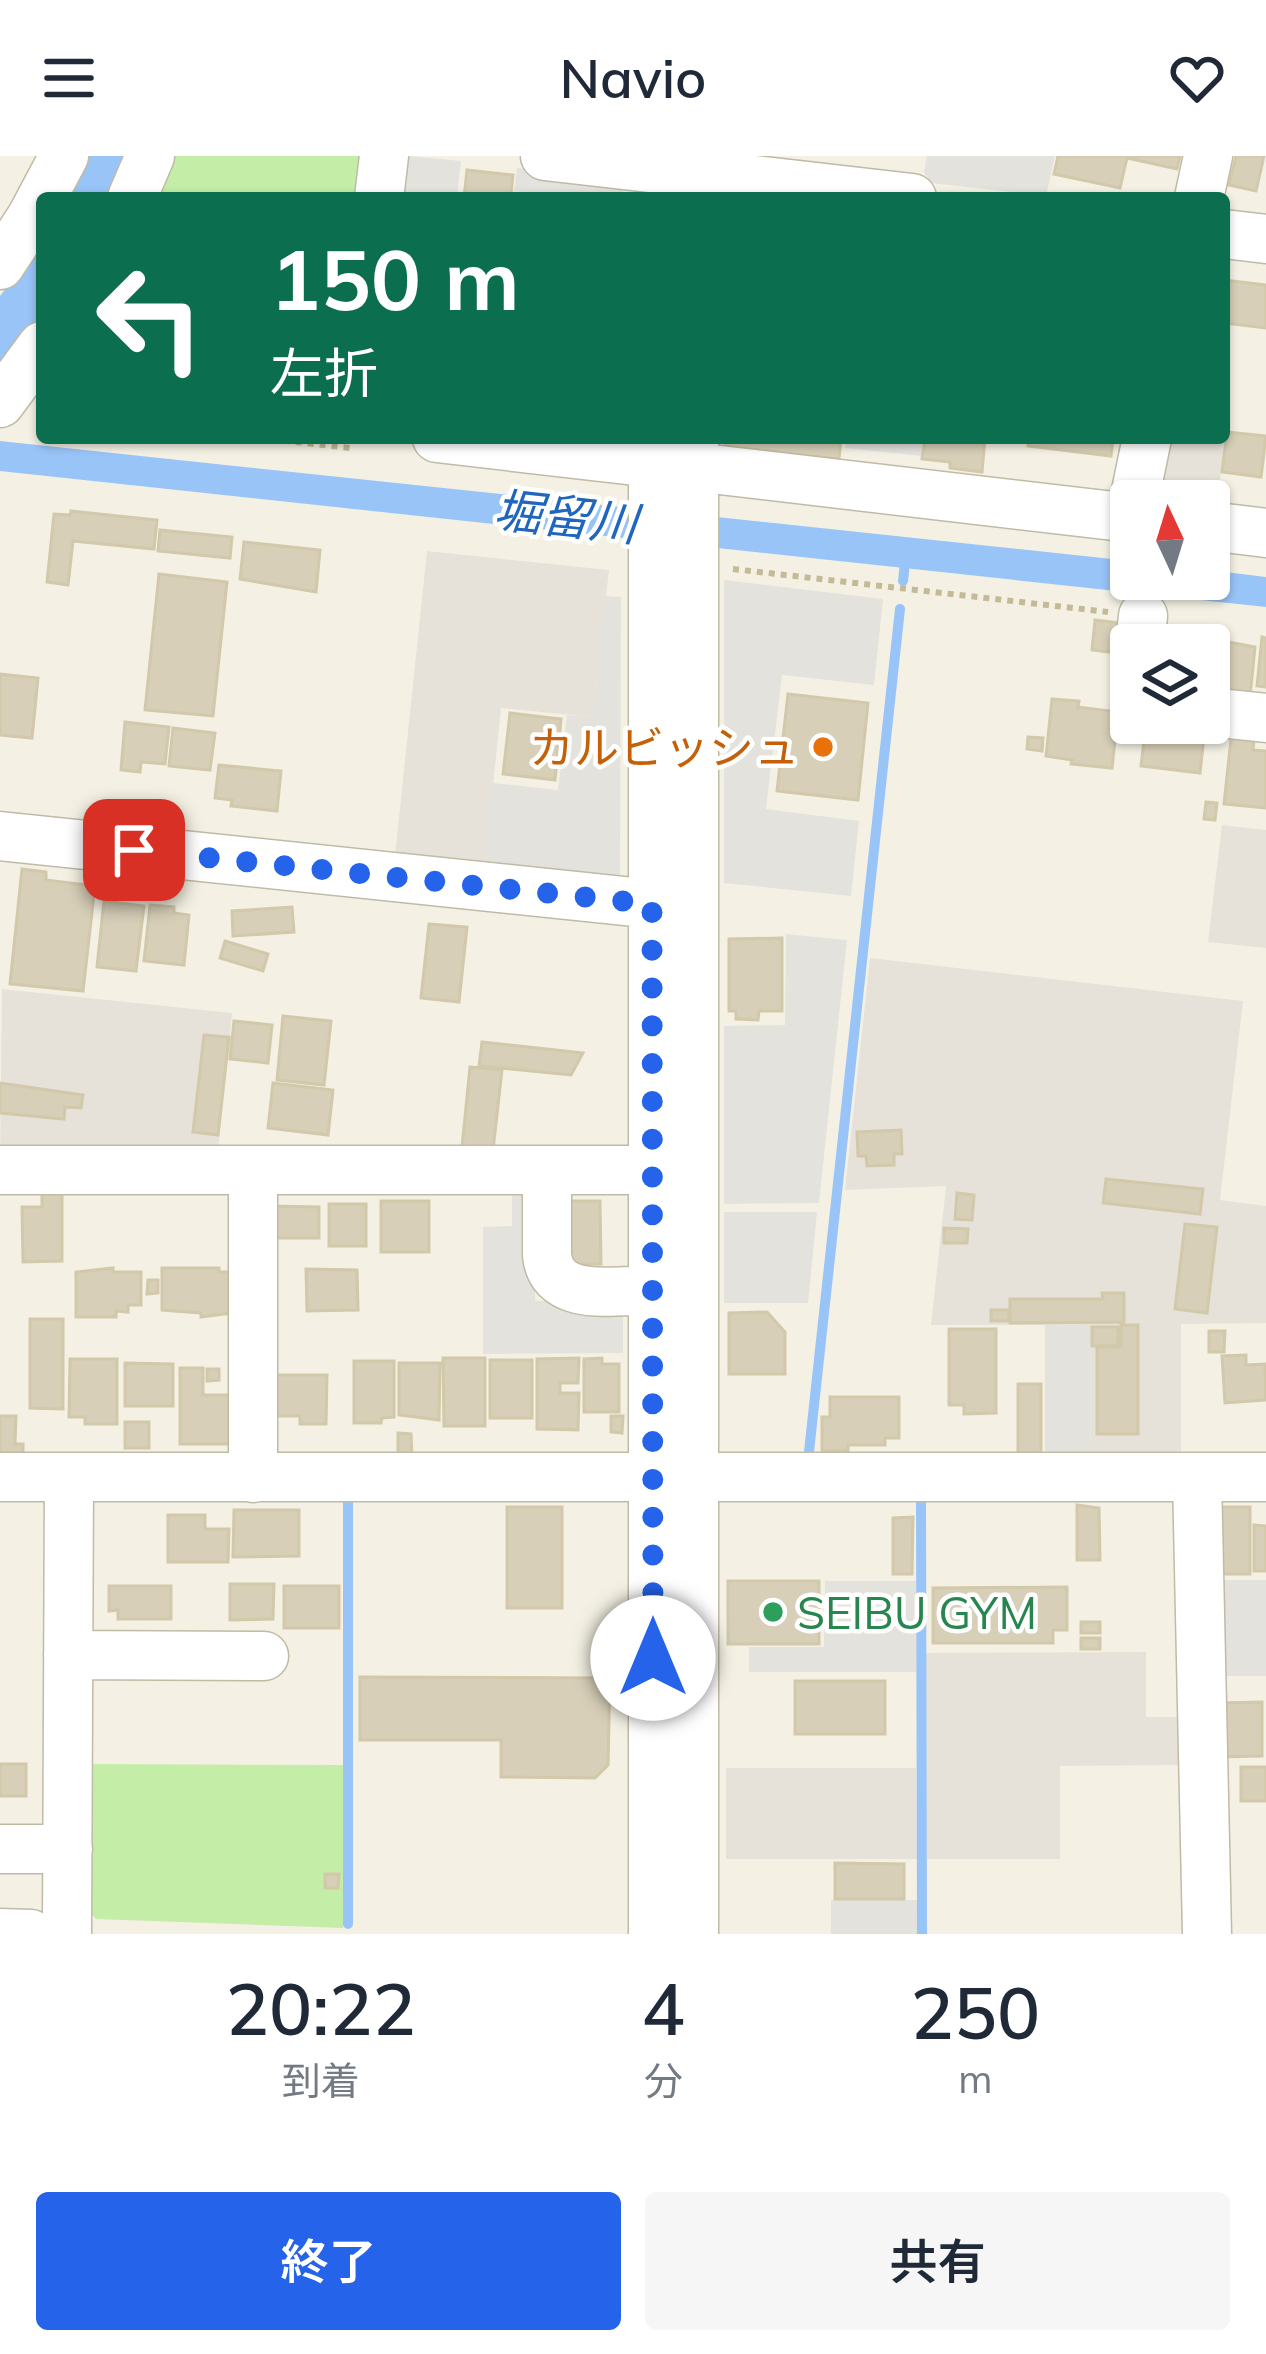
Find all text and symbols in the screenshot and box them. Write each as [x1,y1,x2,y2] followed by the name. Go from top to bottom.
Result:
[560,44,706,112] text: Navio
[36,45,102,111] icon: menu
[1164,45,1230,111] icon: heart
[270,226,520,331] text: 150 m
[72,240,228,396] icon: left
[270,339,378,407] text: 左折
[491,479,646,554] water label: 堀留川
[1110,480,1230,600] north arrow
[1110,480,1230,744] map controls
[1110,624,1230,744] button: layers
[529,719,799,775] place label: カルビッシュ
[810,734,836,760] marker: カルビッシュ
[83,799,185,901] pin
[101,817,167,883] icon: arrive
[797,1584,1037,1640] place label: SEIBU GYM
[590,1595,716,1721] position arrow
[760,1599,786,1625] marker: SEIBU GYM
[226,1963,416,2053] text: 20:22
[642,1963,685,2053] text: 4
[911,1967,1040,2057] text: 250
[958,2054,992,2103] text: m
[282,2056,360,2105] text: 到着
[644,2056,683,2105] text: 分
[36,2192,621,2330] button: 終了
[645,2192,1230,2330] button: 共有

